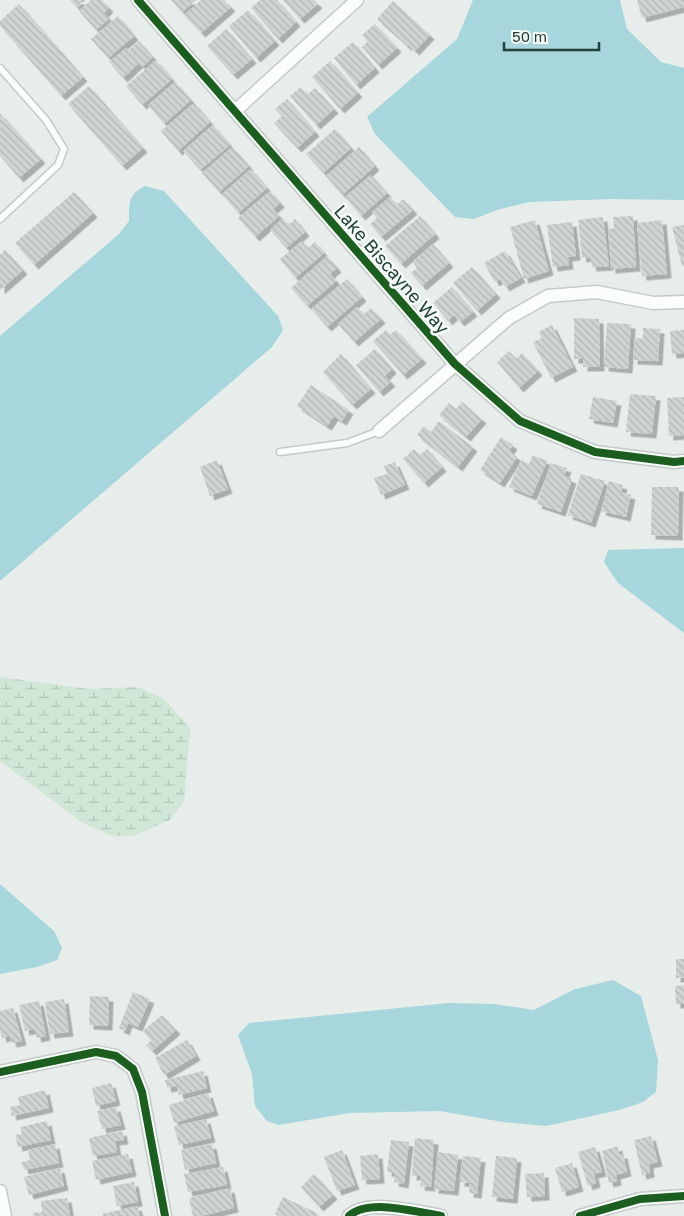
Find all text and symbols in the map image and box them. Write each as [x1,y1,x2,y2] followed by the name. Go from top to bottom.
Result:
[504,20,599,52] scale bar
[512,27,547,45] text: 50 m
[330,200,454,338] street label: Lake Biscayne Way

